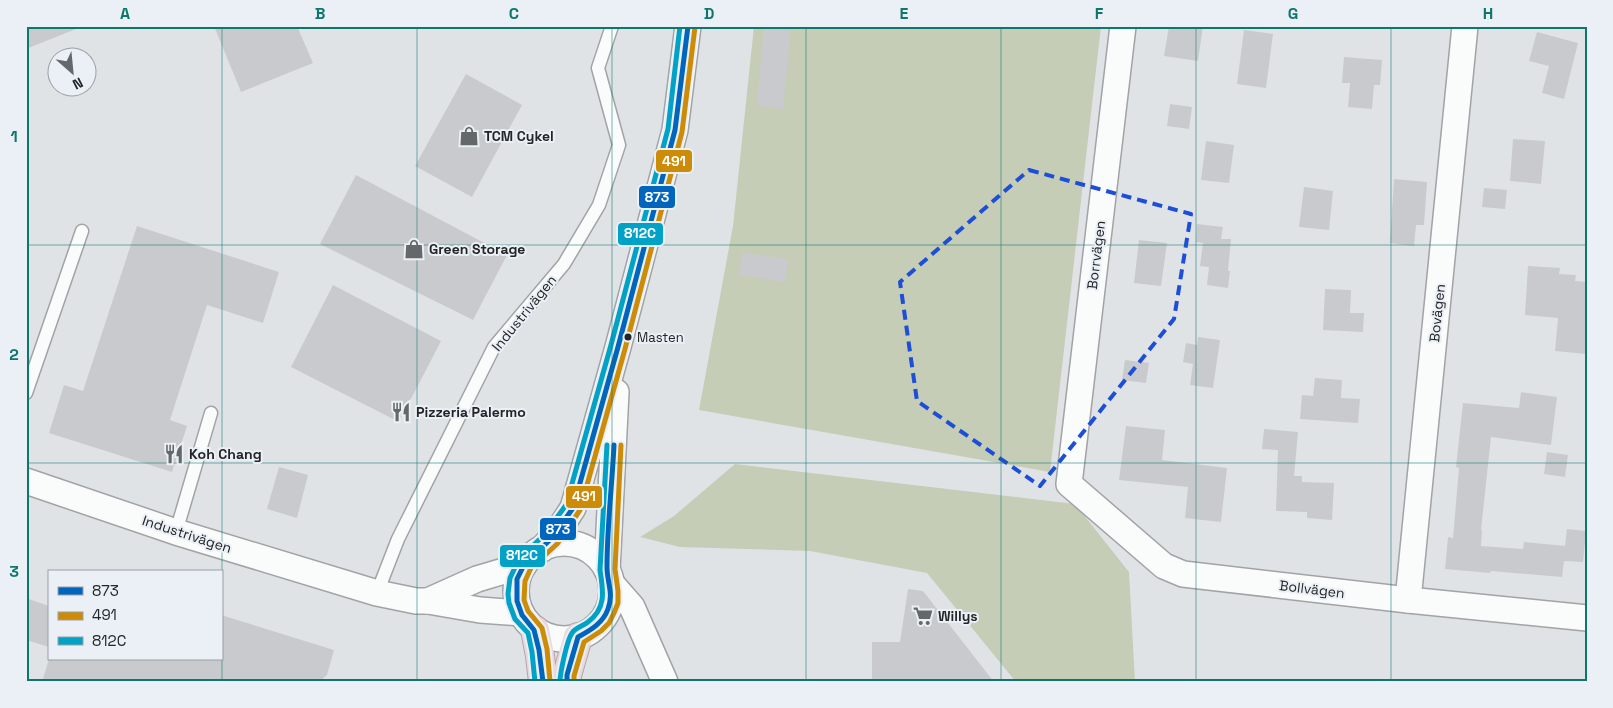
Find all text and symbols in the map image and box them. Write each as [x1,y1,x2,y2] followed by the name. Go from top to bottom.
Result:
[120,3,130,24] text: A
[315,3,325,24] text: B
[509,3,519,24] text: C
[704,3,714,24] text: D
[900,3,909,24] text: E
[1095,3,1104,24] text: F
[1288,3,1298,24] text: G
[1483,3,1493,24] text: H
[48,48,98,98] north arrow
[70,73,86,94] text: N
[458,125,480,147] shop icon: TCM Cykel
[10,126,18,147] text: 1
[484,127,554,145] place label: TCM Cykel
[655,149,693,173] line badge: 491
[662,152,686,170] text: 491
[638,185,676,209] line badge: 873
[645,188,669,206] text: 873
[1083,219,1109,291] street label: Borrvägen
[617,222,664,246] line badge: 812C
[624,224,656,242] text: 812C
[403,238,425,260] shop icon: Green Storage
[429,240,525,258] place label: Green Storage
[488,271,560,355] street label: Industrivägen
[1425,283,1449,343] street label: Bovägen
[637,329,684,346] place label: Masten
[623,332,633,342] marker: Masten
[9,344,19,365] text: 2
[390,401,412,423] restaurant icon: Pizzeria Palermo
[416,403,526,421] place label: Pizzeria Palermo
[163,443,185,465] restaurant icon: Koh Chang
[189,445,262,463] place label: Koh Chang
[565,485,603,509] line badge: 491
[572,487,596,505] text: 491
[140,511,234,557] street label: Industrivägen
[539,517,577,541] line badge: 873
[546,520,570,538] text: 873
[499,544,546,568] line badge: 812C
[506,546,538,564] text: 812C
[9,561,19,582] text: 3
[48,570,222,660] legend
[1278,576,1346,602] street label: Bollvägen
[92,581,119,600] text: 873
[92,605,117,624] text: 491
[912,605,934,627] supermarket icon: Willys
[938,607,978,625] place label: Willys
[92,631,126,650] text: 812C

